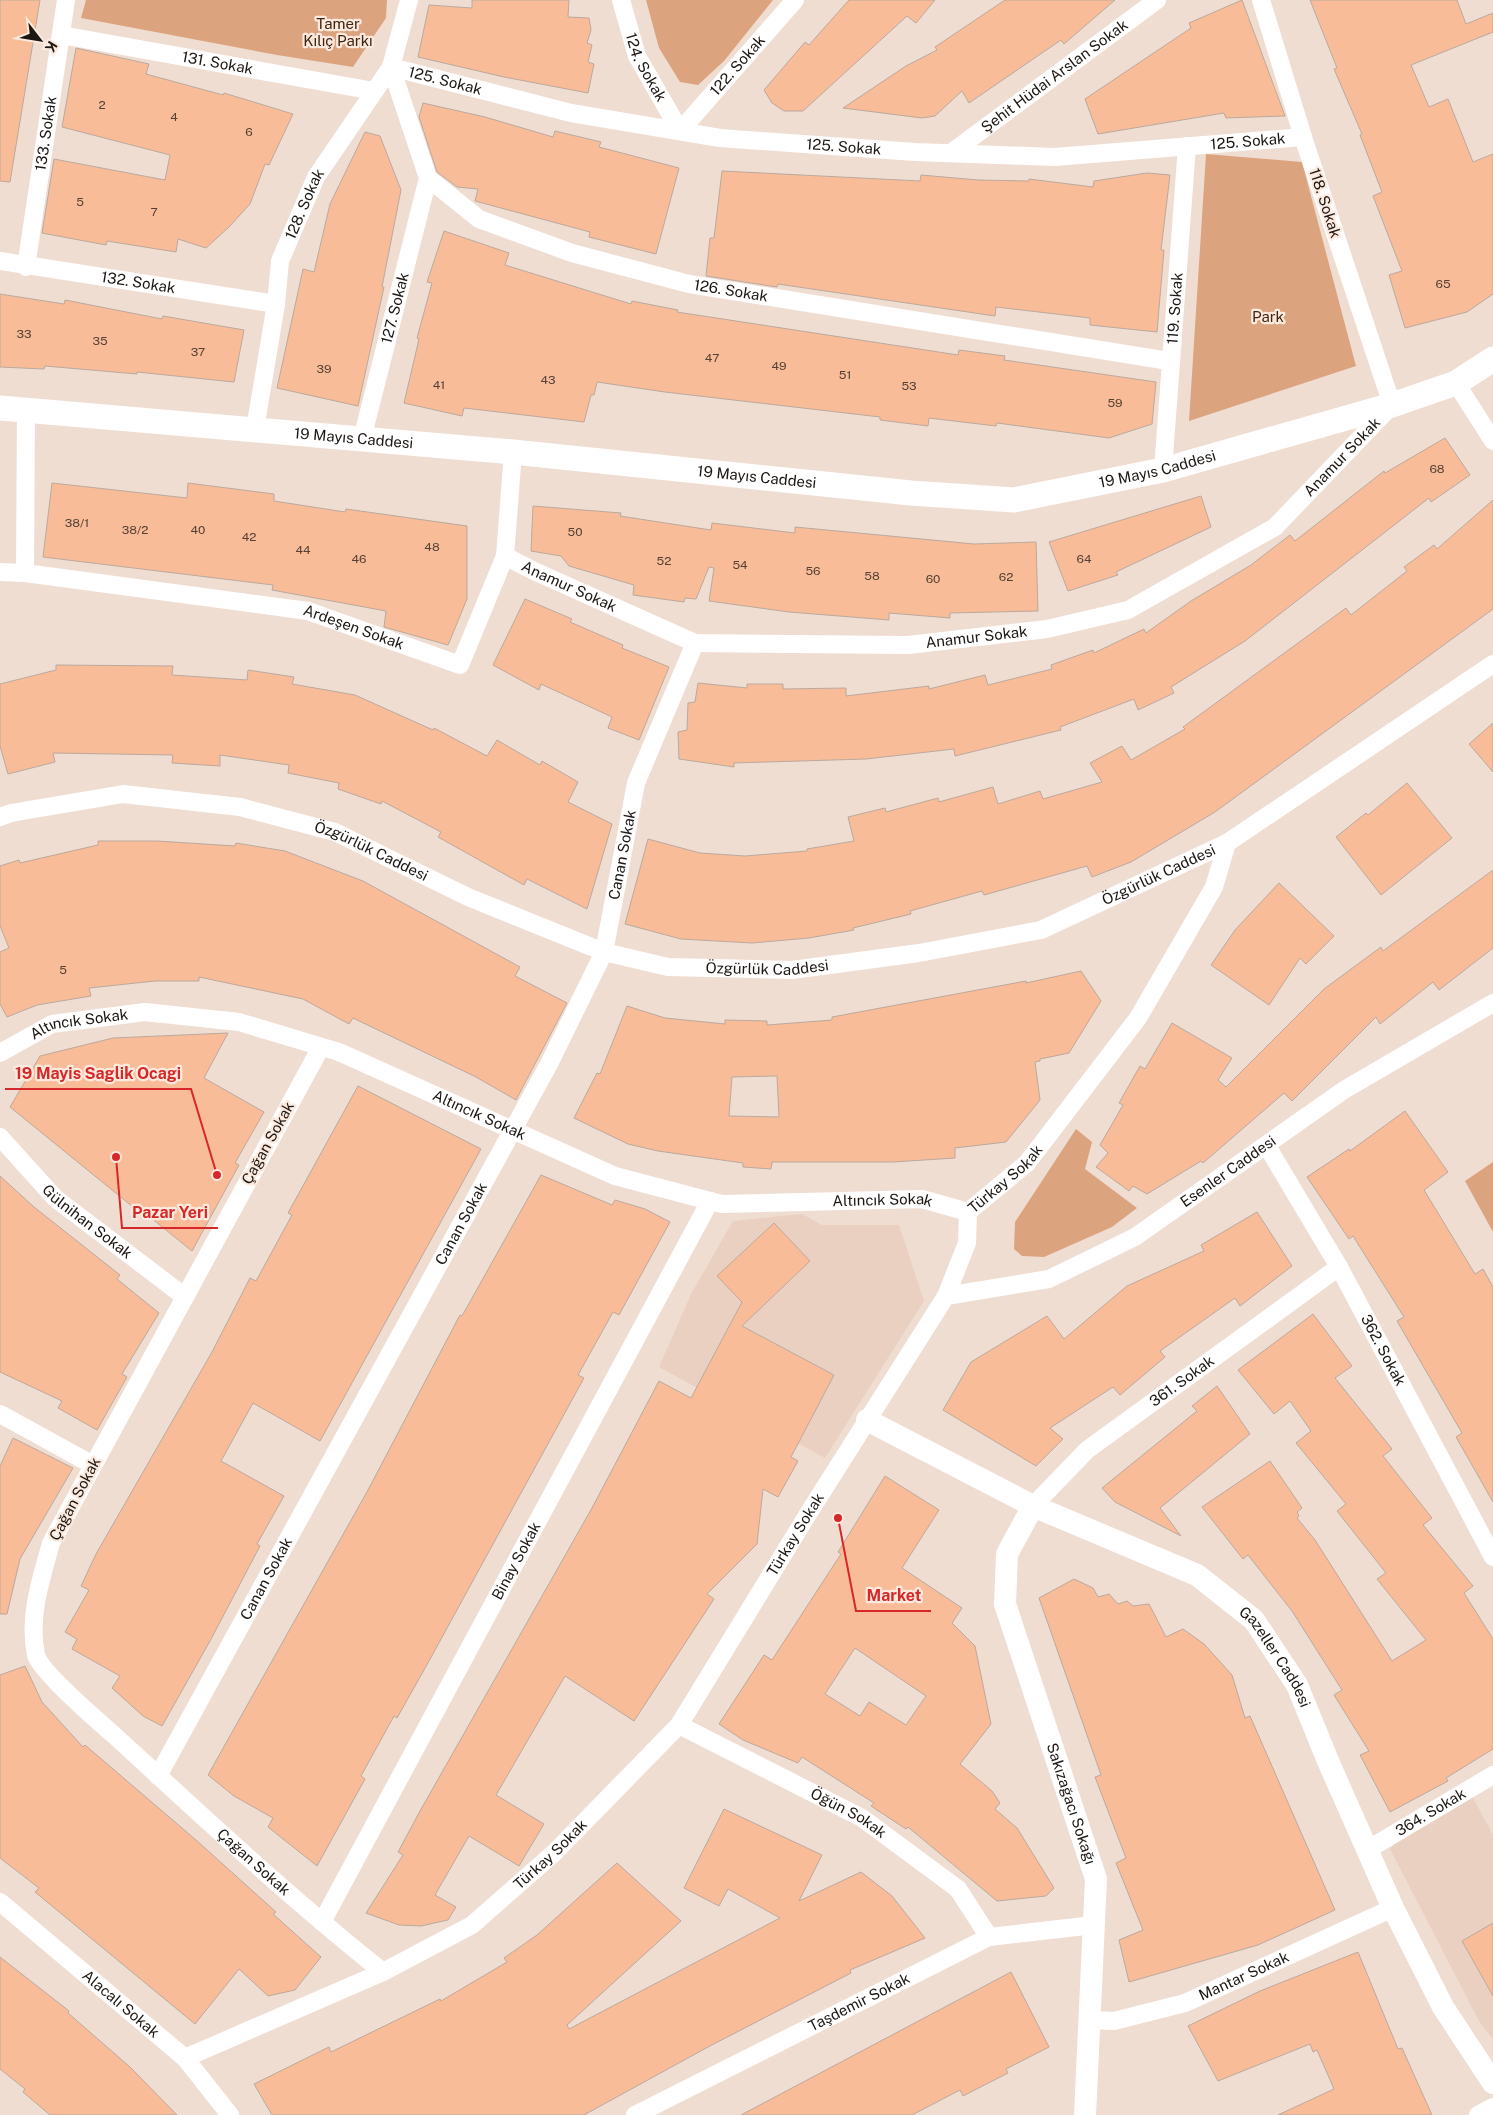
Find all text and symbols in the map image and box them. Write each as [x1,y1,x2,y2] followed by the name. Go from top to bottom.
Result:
[15,15,65,65] north arrow
[303,15,373,49] park label: Tamer Kılıç Parkı
[978,16,1131,136] street label: Şehit Hüdai Arslan Sokak
[623,31,670,104] street label: 124. Sokak
[706,31,768,99] street label: 122. Sokak
[42,38,61,55] text: K
[181,48,255,77] street label: 131. Sokak
[407,63,484,98] street label: 125. Sokak
[32,95,59,172] street label: 133. Sokak
[98,98,106,112] house number: 2
[170,110,178,124] house number: 4
[245,125,253,139] house number: 6
[1210,129,1286,152] street label: 125. Sokak
[806,135,882,158] street label: 125. Sokak
[281,165,327,242] street label: 128. Sokak
[1306,166,1345,240] street label: 118. Sokak
[76,195,84,209] house number: 5
[150,205,158,219] house number: 7
[100,268,177,296] street label: 132. Sokak
[377,271,412,345] street label: 127. Sokak
[1163,272,1186,345] street label: 119. Sokak
[693,276,769,305] street label: 126. Sokak
[1435,277,1451,291] house number: 65
[1252,308,1284,325] park label: Park
[16,327,32,341] house number: 33
[92,334,108,348] house number: 35
[191,345,205,359] house number: 37
[705,351,719,365] house number: 47
[771,359,787,373] house number: 49
[317,362,331,376] house number: 39
[839,368,851,382] house number: 51
[540,373,556,387] house number: 43
[433,378,445,392] house number: 41
[901,379,917,393] house number: 53
[1107,396,1123,410] house number: 59
[1300,414,1383,499] street label: Anamur Sokak
[293,424,414,451] street label: 19 Mayıs Caddesi
[1098,446,1218,491] street label: 19 Mayıs Caddesi
[697,462,817,491] street label: 19 Mayıs Caddesi
[1429,462,1445,476] house number: 68
[65,516,89,530] house number: 38/1
[122,523,148,537] house number: 38/2
[191,523,205,537] house number: 40
[567,525,583,539] house number: 50
[242,530,256,544] house number: 42
[424,540,440,554] house number: 48
[295,543,311,557] house number: 44
[351,552,367,566] house number: 46
[1077,552,1092,566] house number: 64
[657,554,671,568] house number: 52
[519,557,619,615] street label: Anamur Sokak
[732,558,748,572] house number: 54
[805,564,821,578] house number: 56
[864,569,880,583] house number: 58
[999,570,1013,584] house number: 62
[926,572,940,586] house number: 60
[301,601,406,652] street label: Ardeşen Sokak
[925,622,1028,651] street label: Anamur Sokak
[605,808,639,901] street label: Canan Sokak
[313,817,431,884] street label: Özgürlük Caddesi
[1099,841,1218,908] street label: Özgürlük Caddesi
[705,956,830,978] street label: Özgürlük Caddesi
[59,963,67,977] house number: 5
[27,1005,129,1043] street label: Altıncık Sokak
[5,1058,191,1089] callout: 19 Mayis Saglik Ocagi
[15,1064,181,1083] text: 19 Mayis Saglik Ocagi
[430,1086,529,1143] street label: Altıncık Sokak
[238,1099,297,1187] street label: Çağan Sokak
[1177,1132,1279,1210] street label: Esenler Caddesi
[965,1141,1046,1216] street label: Türkay Sokak
[431,1179,490,1268] street label: Canan Sokak
[39,1181,136,1262] street label: Gülnihan Sokak
[832,1190,935,1210] street label: Altıncık Sokak
[122,1197,218,1228] callout: Pazar Yeri
[132,1203,208,1222] text: Pazar Yeri
[1358,1311,1409,1388] street label: 362. Sokak
[1146,1352,1217,1410] street label: 361. Sokak
[46,1454,104,1543] street label: Çağan Sokak
[763,1490,827,1579] street label: Türkay Sokak
[488,1519,544,1602] street label: Binay Sokak
[236,1534,295,1623] street label: Canan Sokak
[856,1580,931,1611] callout: Market
[867,1586,922,1605] text: Market
[1236,1603,1314,1710] street label: Gazeller Caddesi
[1044,1741,1100,1866] street label: Sakızağacı Sokağı
[808,1783,890,1841] street label: Öğün Sokak
[1392,1784,1468,1839] street label: 364. Sokak
[510,1816,590,1892] street label: Türkay Sokak
[214,1825,294,1899] street label: Çağan Sokak
[1196,1948,1291,2004] street label: Mantar Sokak
[79,1966,163,2041] street label: Alacalı Sokak
[806,1969,912,2034] street label: Taşdemir Sokak

